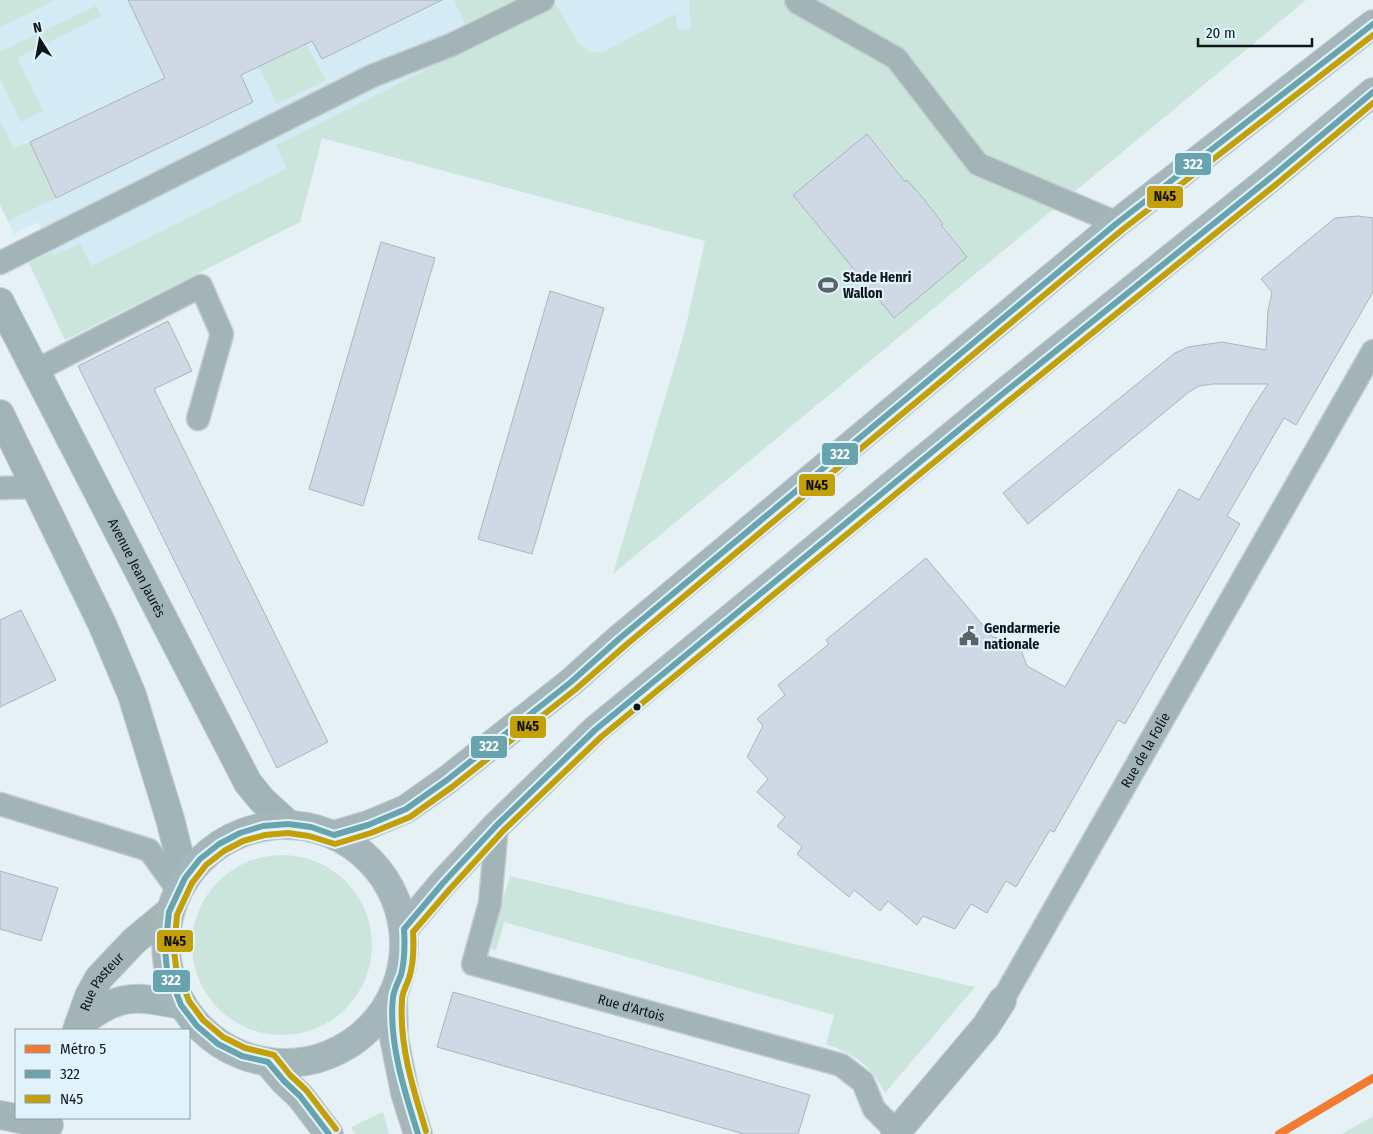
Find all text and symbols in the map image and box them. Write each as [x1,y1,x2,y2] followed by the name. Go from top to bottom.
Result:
[15,15,65,65] north arrow
[1198,15,1312,47] scale bar
[32,19,43,37] text: N
[1206,24,1236,42] text: 20 m
[1174,152,1212,176] line badge: 322
[1182,156,1203,173] text: 322
[1146,185,1184,209] line badge: N45
[1154,188,1176,205] text: N45
[843,269,912,302] place label: Stade Henri Wallon
[817,274,839,296] sports icon: Stade Henri Wallon
[821,442,859,466] line badge: 322
[829,446,850,463] text: 322
[798,473,836,497] line badge: N45
[806,477,828,494] text: N45
[104,515,170,620] street label: Avenue Jean Jaurès
[984,620,1060,653] place label: Gendarmerie nationale
[958,625,980,647] public building icon: Gendarmerie nationale
[632,702,642,712] unlabelled marker
[1117,709,1173,791] street label: Rue de la Folie
[509,715,547,739] line badge: N45
[517,718,539,735] text: N45
[470,735,508,759] line badge: 322
[478,738,499,755] text: 322
[156,929,194,953] line badge: N45
[164,933,186,950] text: N45
[76,949,128,1013] street label: Rue Pasteur
[152,969,191,993] line badge: 322
[160,972,181,989] text: 322
[596,990,667,1025] street label: Rue d'Artois
[15,1029,190,1119] legend
[60,1040,106,1058] text: Métro 5
[60,1065,80,1083] text: 322
[60,1090,83,1108] text: N45

